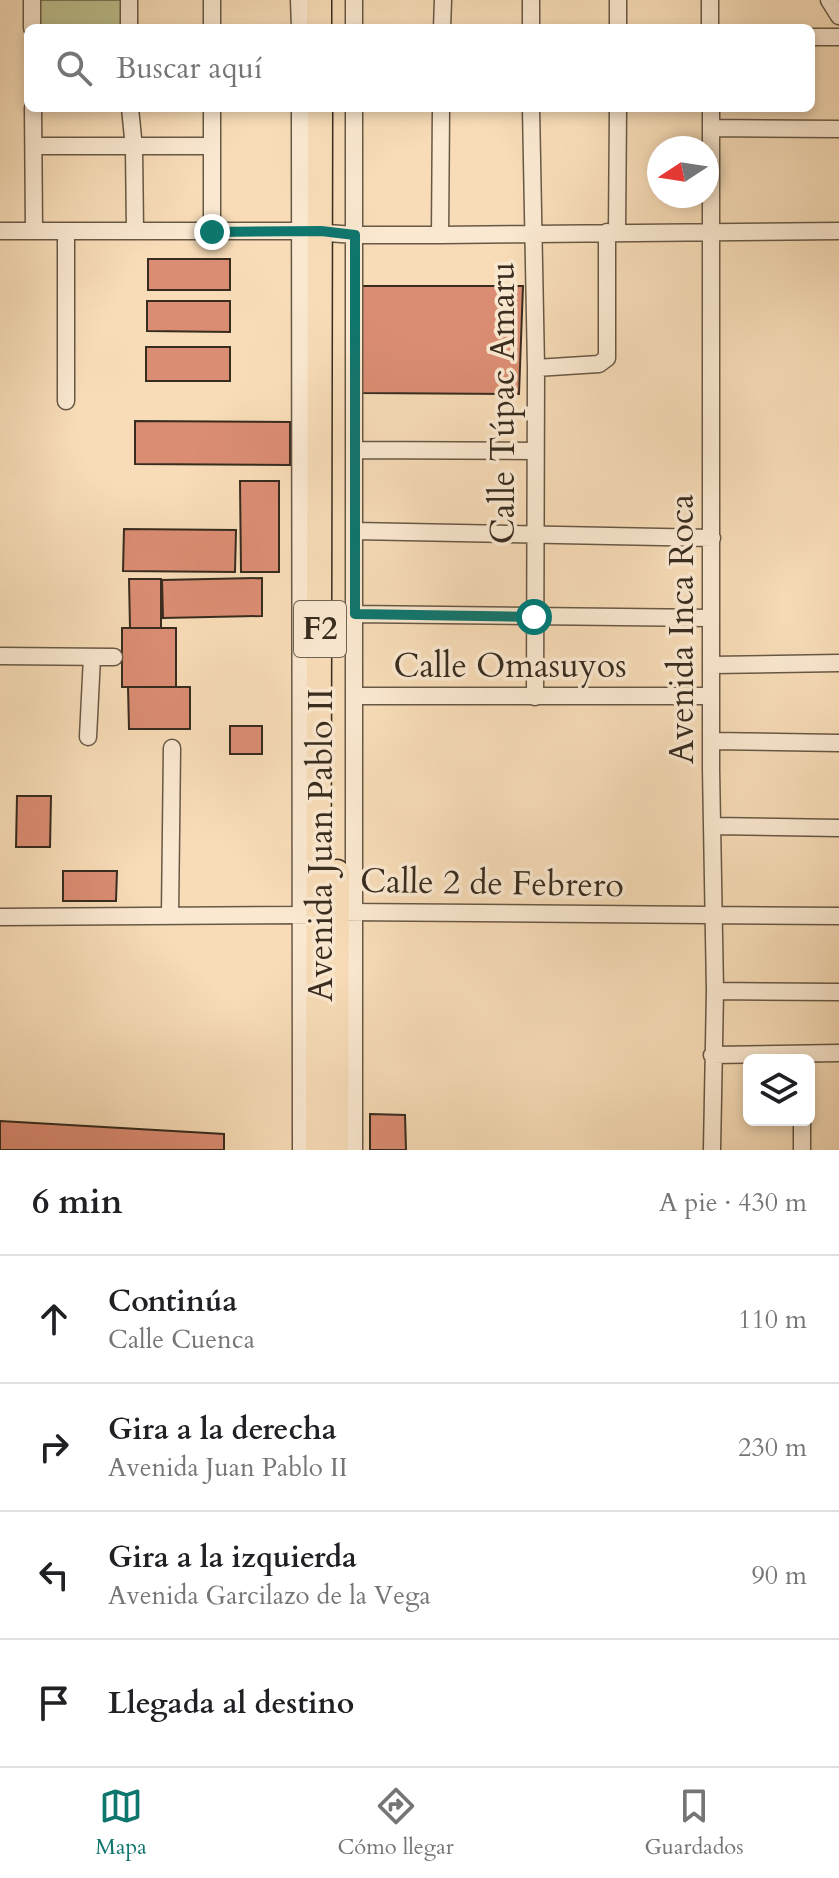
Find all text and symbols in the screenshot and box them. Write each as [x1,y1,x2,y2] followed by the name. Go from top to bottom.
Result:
[24,24,815,112] search box
[52,46,96,90] icon: search
[116,48,262,89] text: Buscar aquí
[647,136,719,208] north arrow
[194,214,230,250] route end
[480,262,526,544] street label: Calle Túpac Amaru
[659,494,705,764] street label: Avenida Inca Roca
[516,599,552,635] route start
[294,601,346,657] road number: F2
[393,643,627,689] street label: Calle Omasuyos
[298,688,344,1002] street label: Avenida Juan Pablo II
[360,858,624,908] street label: Calle 2 de Febrero
[743,1054,815,1126] map controls
[743,1054,815,1126] button: layers
[32,1179,123,1225] text: 6 min
[659,1185,807,1220] text: A pie · 430 m
[108,1281,238,1322] text: Continúa
[32,1297,76,1341] icon: ahead
[738,1302,807,1337] text: 110 m
[108,1322,255,1357] text: Calle Cuenca
[108,1409,337,1450] text: Gira a la derecha
[32,1425,76,1469] icon: right
[738,1430,807,1465] text: 230 m
[108,1450,348,1485] text: Avenida Juan Pablo II
[108,1537,357,1578] text: Gira a la izquierda
[32,1553,76,1597] icon: left
[751,1558,807,1593] text: 90 m
[108,1578,431,1613] text: Avenida Garcilazo de la Vega
[32,1681,76,1725] icon: arrive
[108,1683,354,1724] text: Llegada al destino
[95,1784,147,1862] tab: Mapa
[338,1784,454,1862] tab: Cómo llegar
[644,1784,744,1862] tab: Guardados

